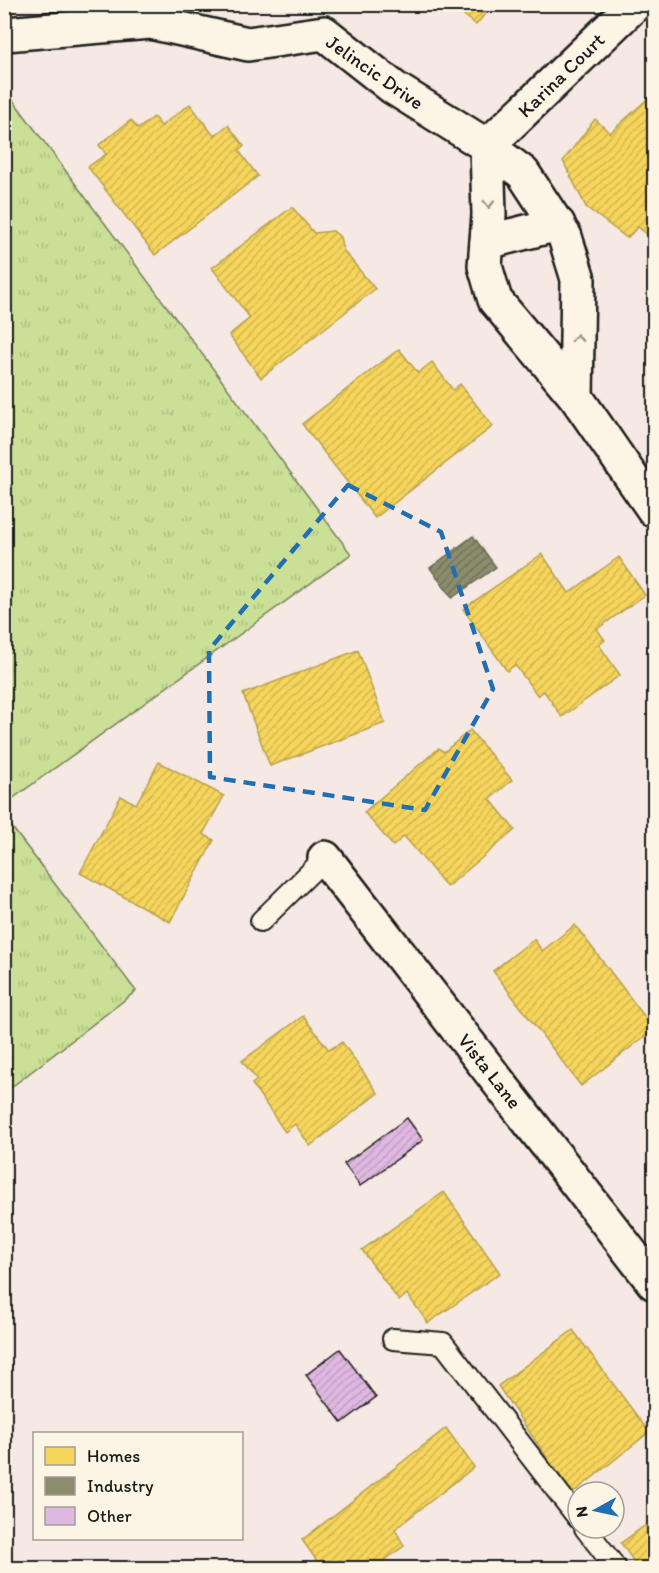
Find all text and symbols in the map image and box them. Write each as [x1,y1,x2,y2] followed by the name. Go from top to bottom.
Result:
[513,28,609,122] street label: Karina Court
[322,30,428,114] street label: Jelincic Drive
[483,200,495,209] one-way arrow
[571,334,583,343] one-way arrow
[453,1029,527,1113] street label: Vista Lane
[33,1432,243,1540] legend
[87,1445,140,1467] text: Homes
[87,1475,154,1497] text: Industry
[566,1480,626,1540] north arrow
[87,1505,133,1527] text: Other
[571,1505,592,1519] text: N

